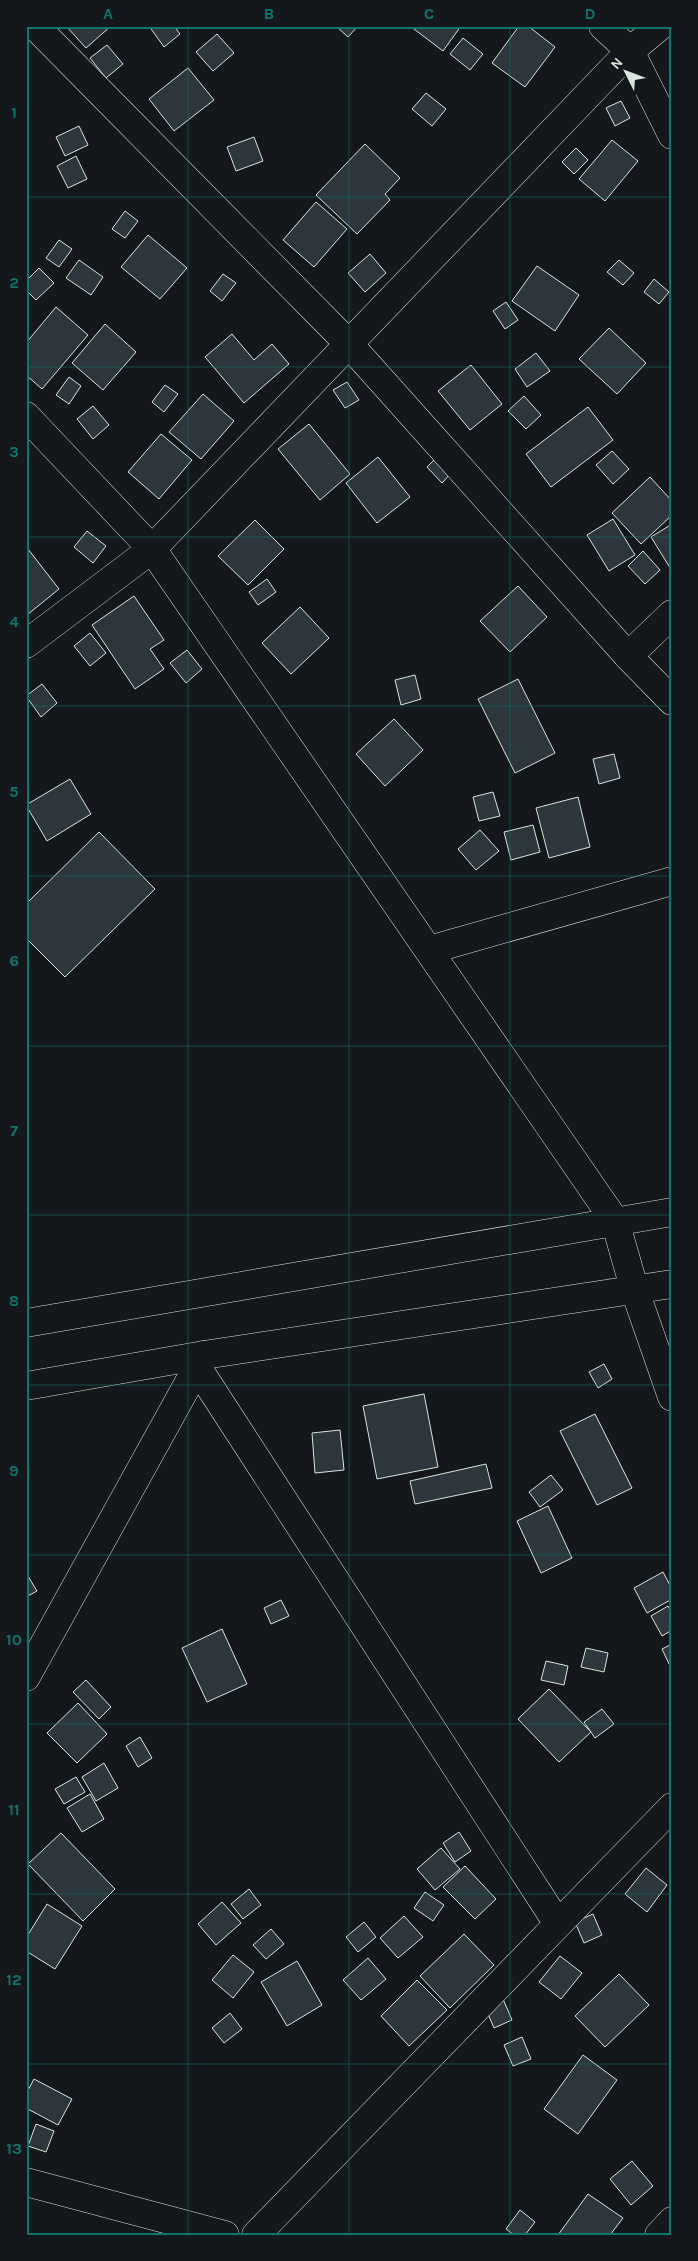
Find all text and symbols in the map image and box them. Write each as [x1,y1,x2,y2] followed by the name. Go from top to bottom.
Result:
[103,4,113,23] text: A
[264,4,274,23] text: B
[424,4,434,23] text: C
[585,4,596,23] text: D
[600,48,650,98] north arrow
[607,54,626,73] text: N
[11,103,17,122] text: 1
[9,273,19,292] text: 2
[9,442,19,461] text: 3
[9,612,19,631] text: 4
[9,782,19,801] text: 5
[9,951,19,970] text: 6
[10,1121,18,1140] text: 7
[9,1291,19,1310] text: 8
[9,1461,19,1480] text: 9
[6,1630,22,1649] text: 10
[8,1800,20,1819] text: 11
[6,1970,22,1989] text: 12
[6,2139,22,2158] text: 13

